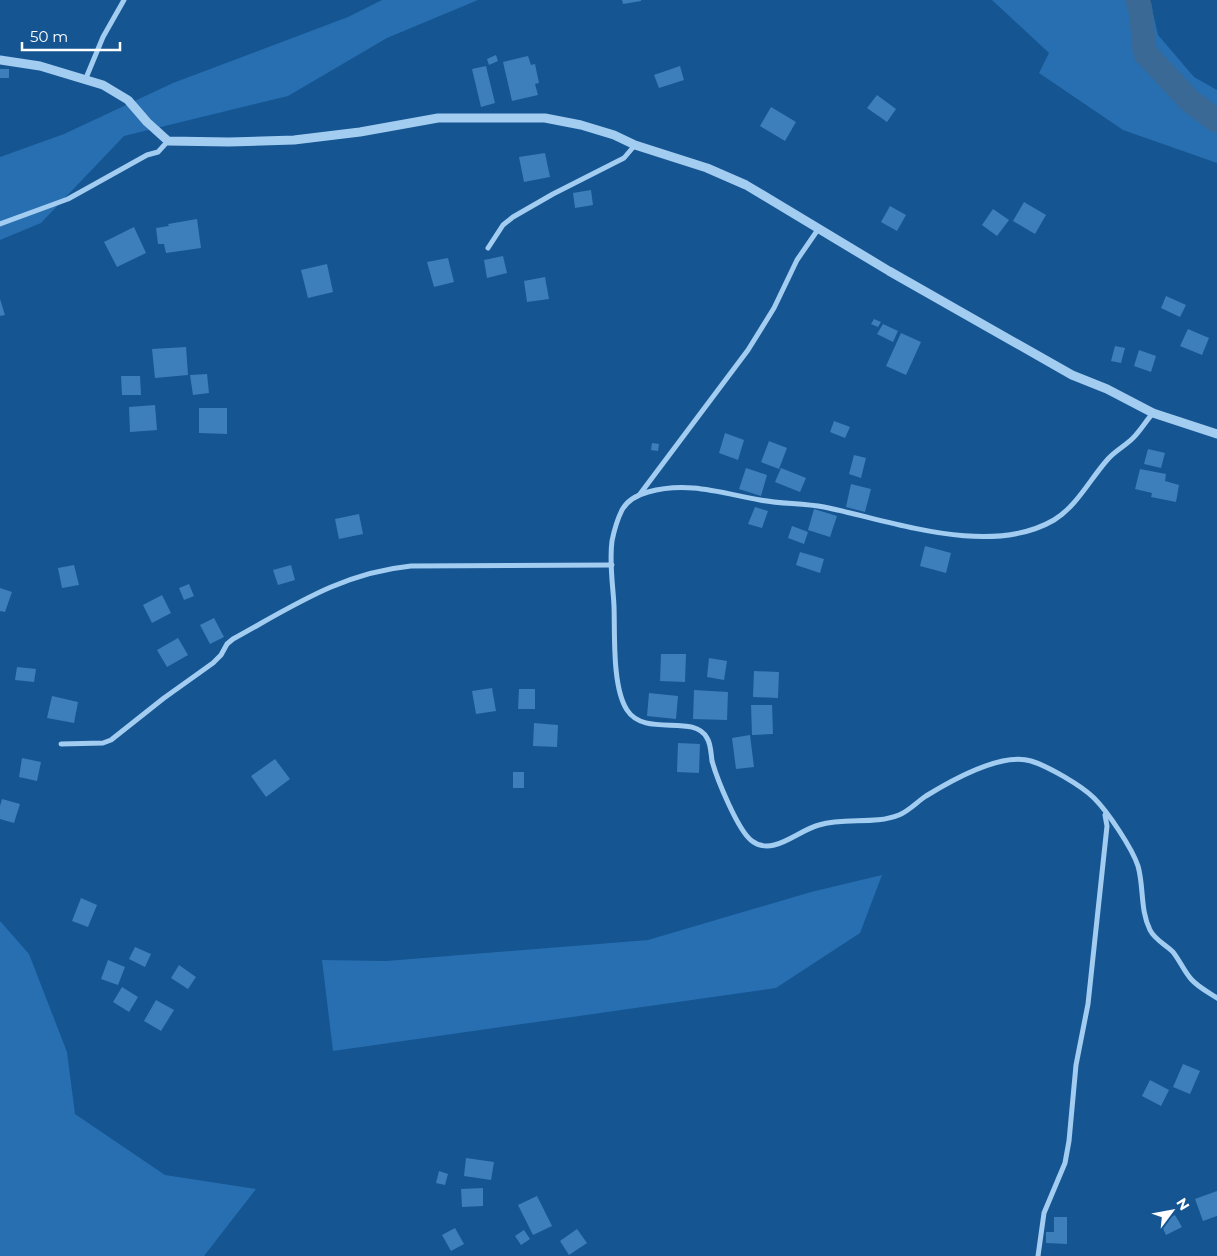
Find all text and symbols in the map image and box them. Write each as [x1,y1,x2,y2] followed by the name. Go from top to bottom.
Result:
[22,20,120,52] scale bar
[30,27,68,46] text: 50 m
[1147,1186,1197,1236] north arrow
[1172,1195,1194,1214] text: N

